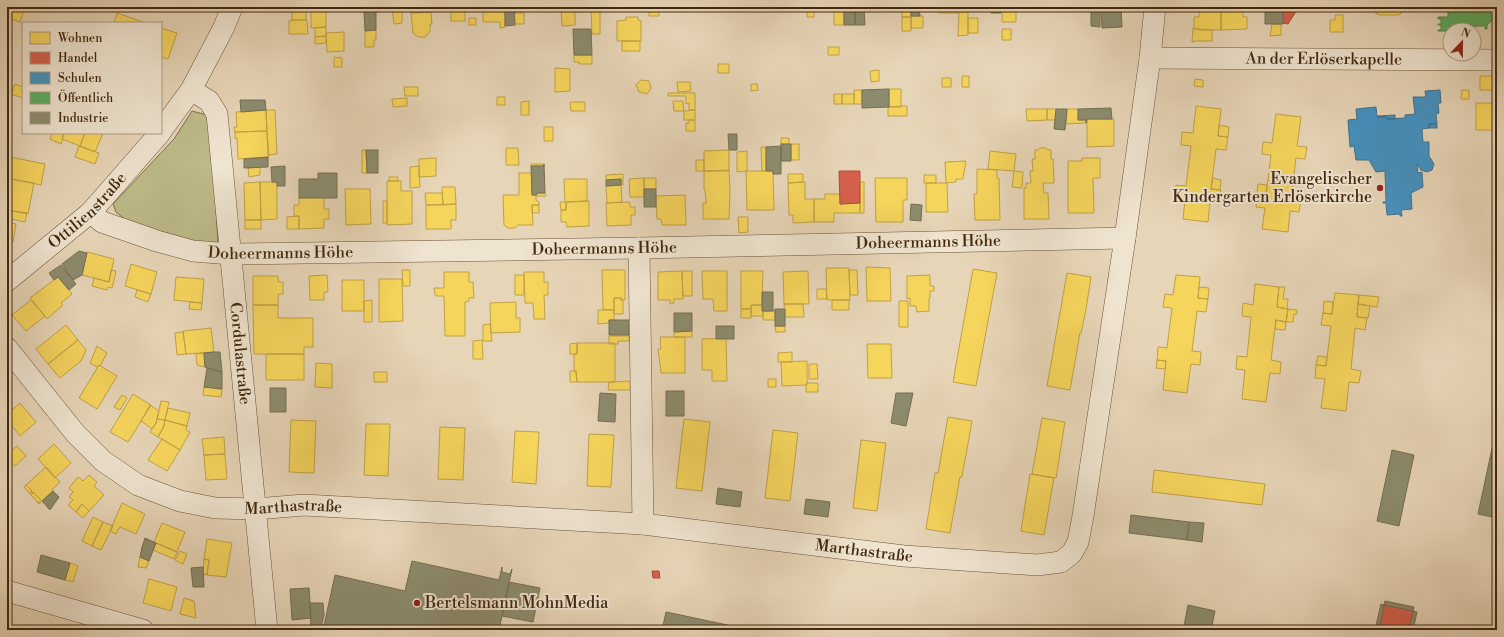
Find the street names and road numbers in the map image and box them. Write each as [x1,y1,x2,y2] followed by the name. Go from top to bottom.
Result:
[1245,49,1402,69] street label: An der Erlöserkapelle
[44,168,131,253] street label: Ottilienstraße
[855,231,1001,254] street label: Doheermanns Höhe
[532,237,677,260] street label: Doheermanns Höhe
[207,242,353,264] street label: Doheermanns Höhe
[225,301,255,406] street label: Cordulastraße
[244,495,343,519] street label: Marthastraße
[814,535,913,567] street label: Marthastraße

